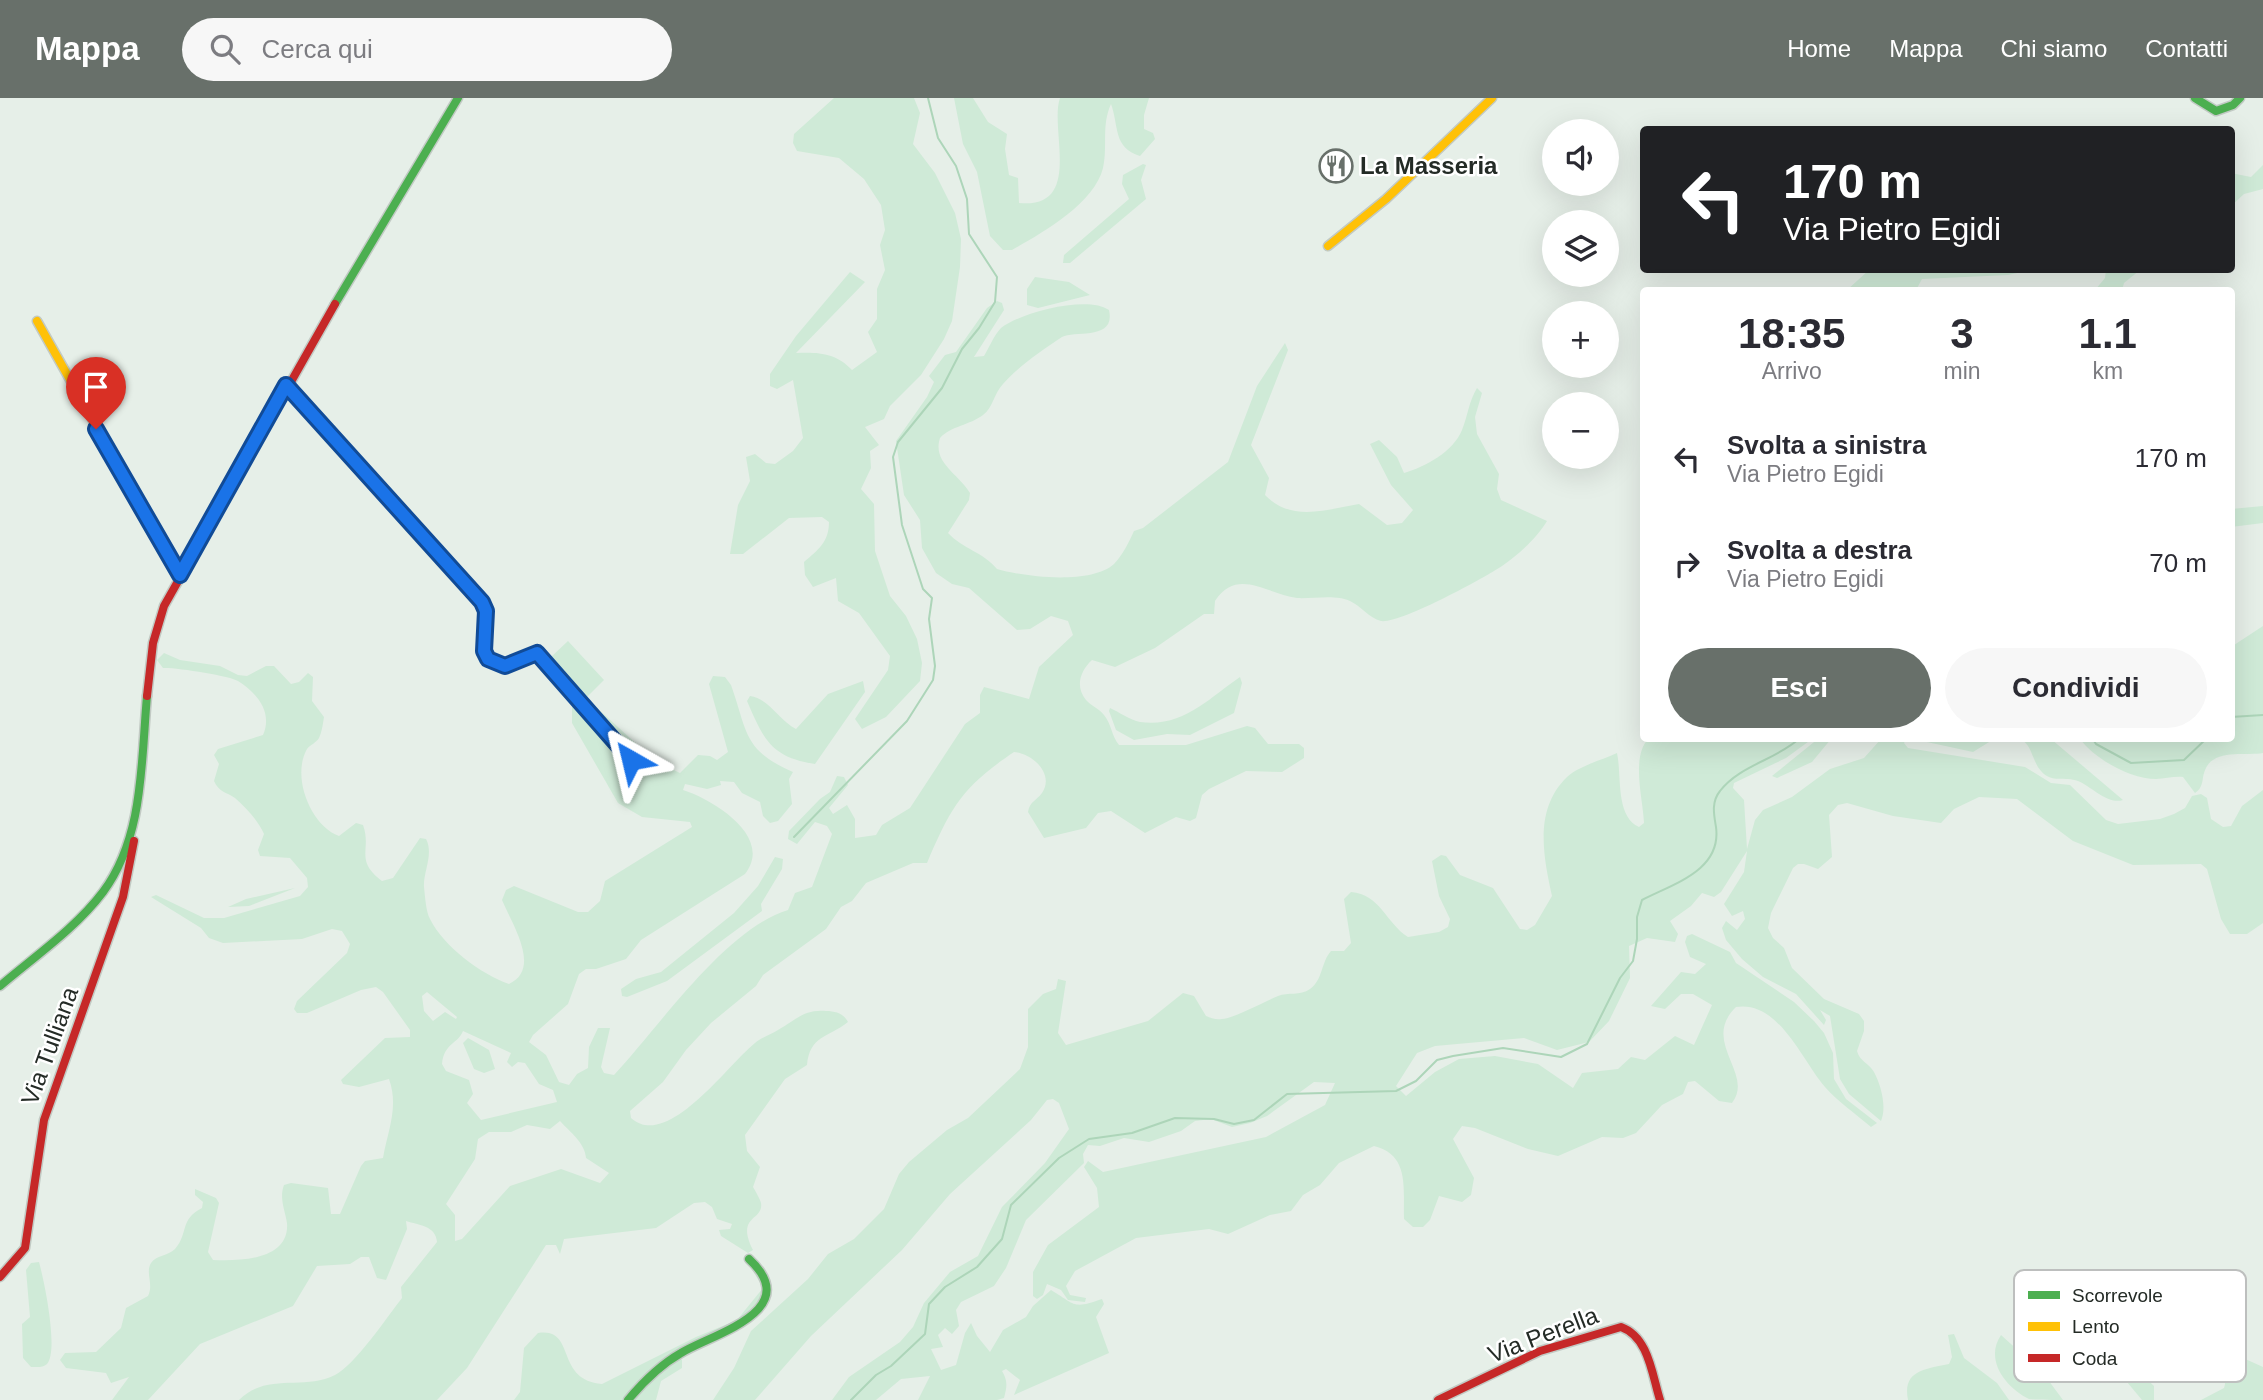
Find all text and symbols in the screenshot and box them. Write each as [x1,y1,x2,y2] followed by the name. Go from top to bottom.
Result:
[182,18,672,81] search box
[35,30,140,67] text: Mappa
[206,30,244,68] icon: search
[262,34,373,64] text: Cerca qui
[1787,35,1851,62] text: Home
[1889,35,1963,62] text: Mappa
[2001,35,2107,62] text: Chi siamo
[2145,35,2228,62] text: Contatti
[1542,119,1619,469] map controls
[1542,119,1619,196] button: sound
[1317,147,1355,185] restaurant icon: La Masseria
[1360,152,1498,179] place label: La Masseria
[1668,154,1759,245] icon: left
[1783,154,1922,208] text: 170 m
[1542,210,1619,287] button: layers
[1783,211,2001,247] text: Via Pietro Egidi
[1542,301,1619,378] button: +
[1738,310,1845,357] text: 18:35
[1950,310,1974,357] text: 3
[2079,310,2137,357] text: 1.1
[66,357,126,429] pin
[1762,358,1822,384] text: Arrivo
[1943,358,1981,384] text: min
[2092,358,2123,384] text: km
[77,368,115,406] icon: arrive
[1542,392,1619,469] button: −
[1727,430,1926,460] text: Svolta a sinistra
[1668,440,1706,478] icon: left
[2135,443,2207,473] text: 170 m
[1727,461,1884,487] text: Via Pietro Egidi
[1727,535,1912,565] text: Svolta a destra
[1668,545,1706,583] icon: right
[2149,548,2207,578] text: 70 m
[1727,566,1884,592] text: Via Pietro Egidi
[1668,648,1931,728] button: Esci
[1945,648,2207,728] button: Condividi
[594,723,668,797] position arrow
[16,983,84,1109] street label: Via Tulliana
[2014,1270,2246,1382] legend
[2072,1285,2163,1306] text: Scorrevole
[1484,1301,1602,1368] street label: Via Perella
[2072,1316,2120,1337] text: Lento
[2072,1348,2118,1369] text: Coda

